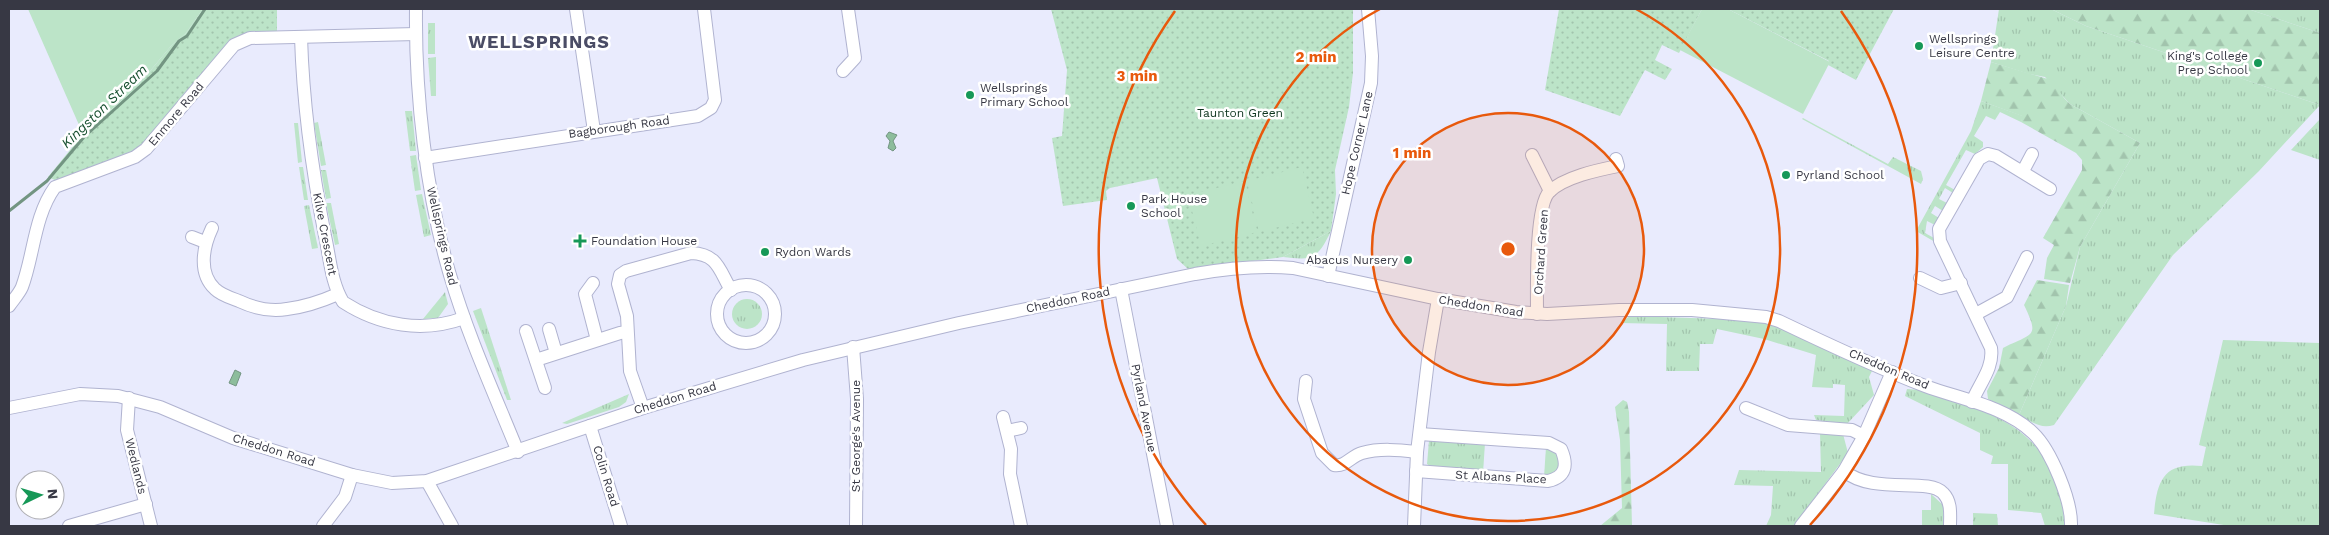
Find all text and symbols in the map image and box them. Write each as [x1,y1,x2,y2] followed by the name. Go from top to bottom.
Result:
[468,31,610,52] district label: WELLSPRINGS
[1929,32,2015,60] place label: Wellsprings Leisure Centre
[1913,40,1925,52] marker: Wellsprings Leisure Centre
[1295,48,1337,66] text: 2 min
[2167,49,2248,77] place label: King's College Prep School
[2252,57,2264,69] marker: King's College Prep School
[58,61,150,151] water label: Kingston Stream
[1117,67,1157,85] text: 3 min
[145,79,207,149] street label: Enmore Road
[980,81,1069,109] place label: Wellsprings Primary School
[964,89,976,101] marker: Wellsprings Primary School
[1338,90,1376,196] street label: Hope Corner Lane
[1197,106,1283,120] park label: Taunton Green
[567,113,671,141] street label: Bagborough Road
[1393,144,1431,162] text: 1 min
[1796,168,1884,182] place label: Pyrland School
[1780,169,1792,181] marker: Pyrland School
[424,185,460,287] street label: Wellsprings Road
[310,191,340,277] street label: Kilve Crescent
[1141,192,1207,220] place label: Park House School
[1125,200,1137,212] marker: Park House School
[1531,209,1551,295] street label: Orchard Green
[573,234,587,248] marker: Foundation House
[591,234,697,248] place label: Foundation House
[1499,240,1517,258] centre of rings
[775,245,851,259] place label: Rydon Wards
[759,246,771,258] marker: Rydon Wards
[1306,253,1399,267] place label: Abacus Nursery
[1402,254,1414,266] marker: Abacus Nursery
[1025,284,1111,316] street label: Cheddon Road
[1438,292,1524,320] street label: Cheddon Road
[1847,346,1931,392] street label: Cheddon Road
[1129,363,1159,454] street label: Pyrland Avenue
[632,379,718,417] street label: Cheddon Road
[849,380,863,492] street label: St George's Avenue
[231,431,317,469] street label: Cheddon Road
[122,437,150,495] street label: Wedlands
[590,444,622,508] street label: Colin Road
[1455,468,1547,486] street label: St Albans Place
[15,470,65,520] north arrow
[45,488,61,500] text: N

